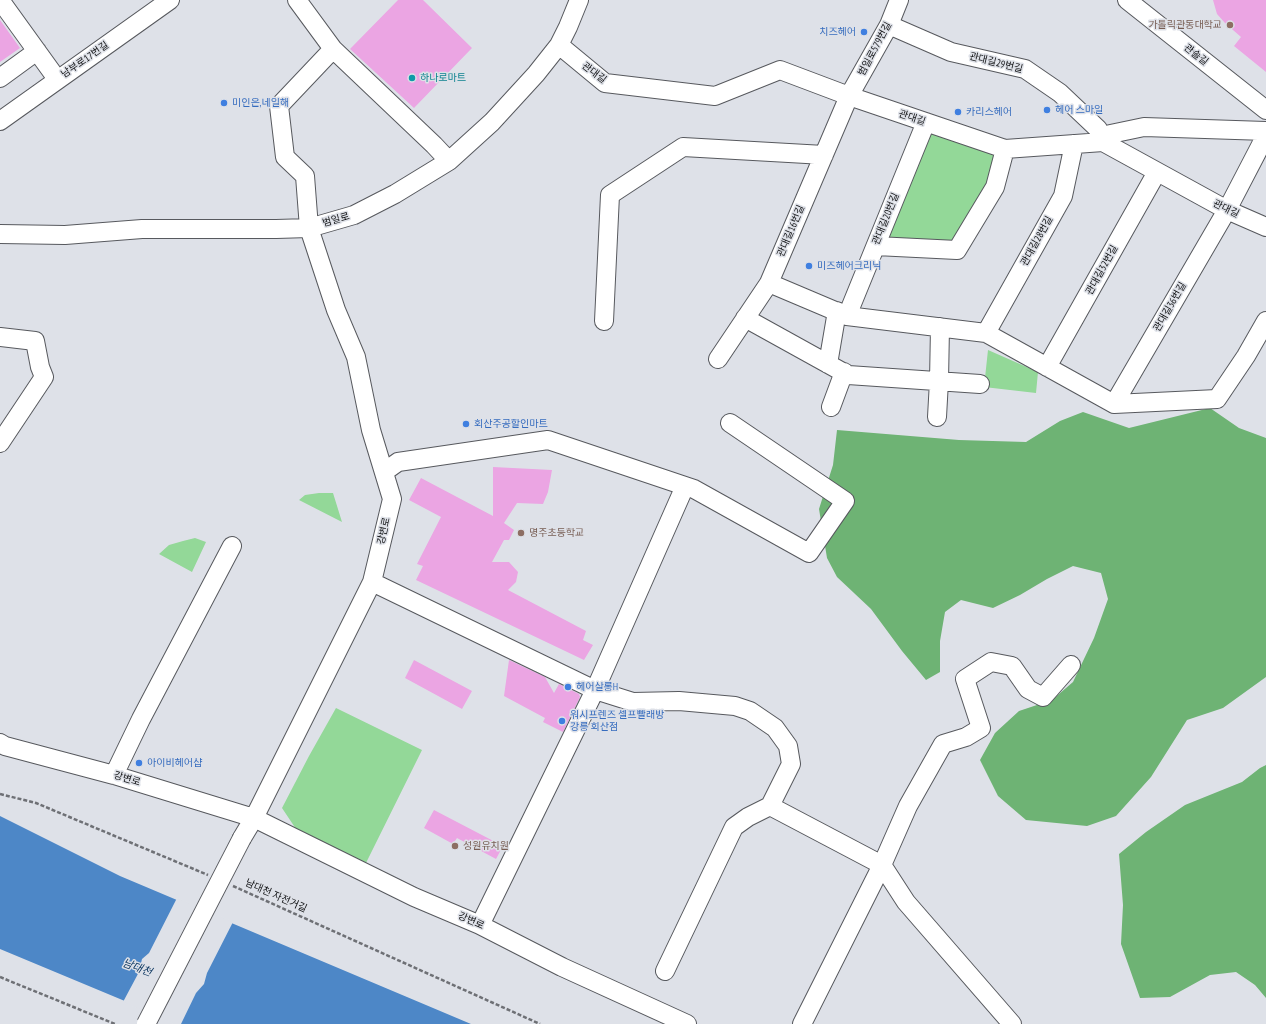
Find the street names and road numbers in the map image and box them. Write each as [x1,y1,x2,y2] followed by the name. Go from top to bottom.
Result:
[856,20,894,78] street label: 범일로579번길
[59,39,111,81] street label: 남부로17번길
[1181,42,1211,68] street label: 관솔길
[968,51,1024,75] street label: 관대길29번길
[579,60,609,86] street label: 관대길
[897,108,927,128] street label: 관대길
[870,191,902,247] street label: 관대길20번길
[1211,198,1241,220] street label: 관대길
[775,203,807,259] street label: 관대길16번길
[321,210,351,230] street label: 범일로
[1018,214,1056,268] street label: 관대길28번길
[1083,243,1121,297] street label: 관대길32번길
[1151,280,1189,334] street label: 관대길36번길
[375,516,393,546] street label: 강변로
[112,769,142,789] street label: 강변로
[243,877,309,915] street label: 남대천 자전거길
[456,910,486,932] street label: 강변로

